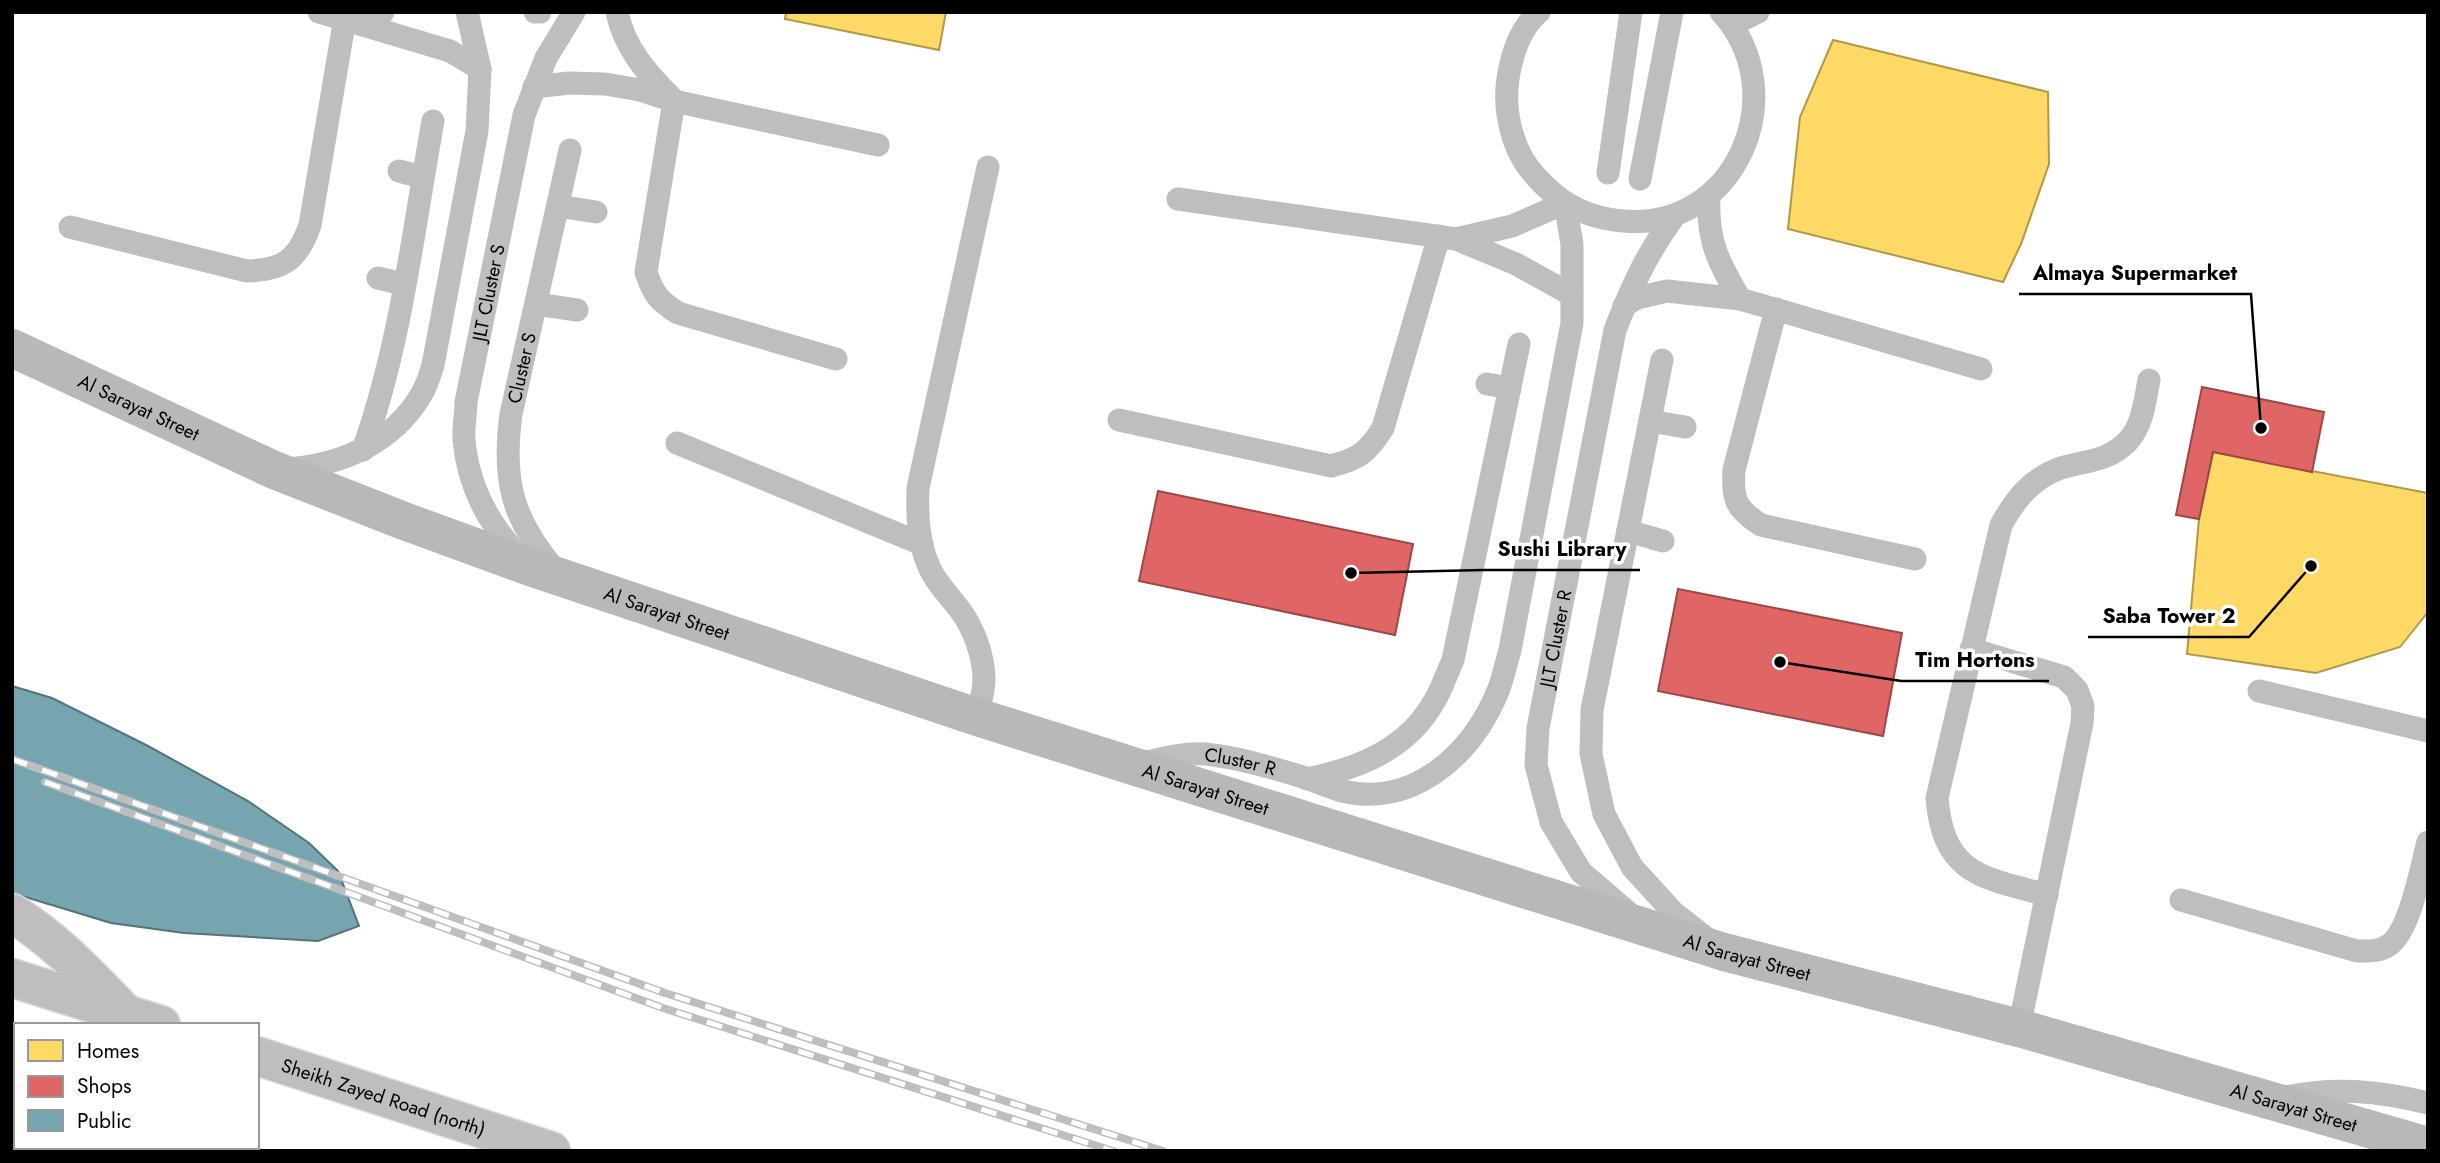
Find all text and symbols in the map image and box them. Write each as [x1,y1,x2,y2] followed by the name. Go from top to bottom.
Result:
[465,242,512,346] street label: JLT Cluster S
[2019,252,2251,294] callout: Almaya Supermarket
[2032,258,2238,288] text: Almaya Supermarket
[501,330,543,406] street label: Cluster S
[74,368,204,448] street label: Al Sarayat Street
[1484,528,1640,570] callout: Sushi Library
[1498,534,1627,564] text: Sushi Library
[600,580,733,647] street label: Al Sarayat Street
[1533,587,1578,693] street label: JLT Cluster R
[2088,595,2249,637] callout: Saba Tower 2
[2102,601,2236,631] text: Saba Tower 2
[1901,639,2049,681] callout: Tim Hortons
[1915,645,2035,675] text: Tim Hortons
[1203,741,1279,783] street label: Cluster R
[1139,757,1272,822] street label: Al Sarayat Street
[1680,927,1814,988] street label: Al Sarayat Street
[14,1023,259,1149] legend
[77,1036,139,1066] text: Homes
[278,1052,489,1143] street label: Sheikh Zayed Road (north)
[77,1071,131,1101] text: Shops
[2227,1077,2361,1139] street label: Al Sarayat Street
[77,1106,131,1136] text: Public

